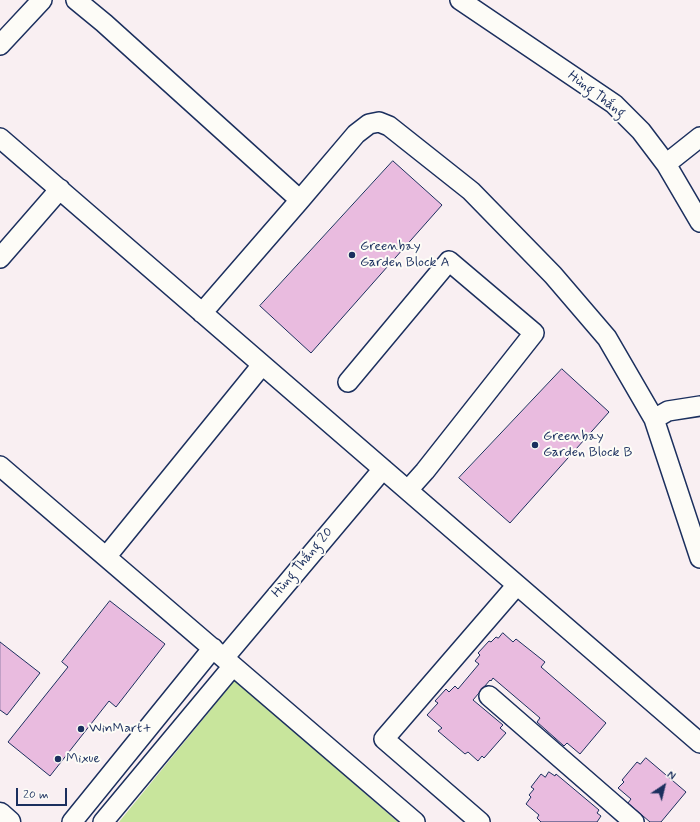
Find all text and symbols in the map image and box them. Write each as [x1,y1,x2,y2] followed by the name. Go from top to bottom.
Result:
[564,68,628,122] street label: Hùng Thắng
[360,239,450,272] place label: Greenbay Garden Block A
[347,250,357,260] marker: Greenbay Garden Block A
[543,429,632,462] place label: Greenbay Garden Block B
[530,440,540,450] marker: Greenbay Garden Block B
[269,524,337,602] street label: Hùng Thắng 20
[89,721,152,737] place label: WinMart+
[76,724,86,734] marker: WinMart+
[66,751,100,767] place label: Mixue
[53,754,63,764] marker: Mixue
[644,766,684,806] north arrow
[664,768,678,784] text: N
[18,780,69,806] scale bar
[23,787,49,803] text: 20 m

